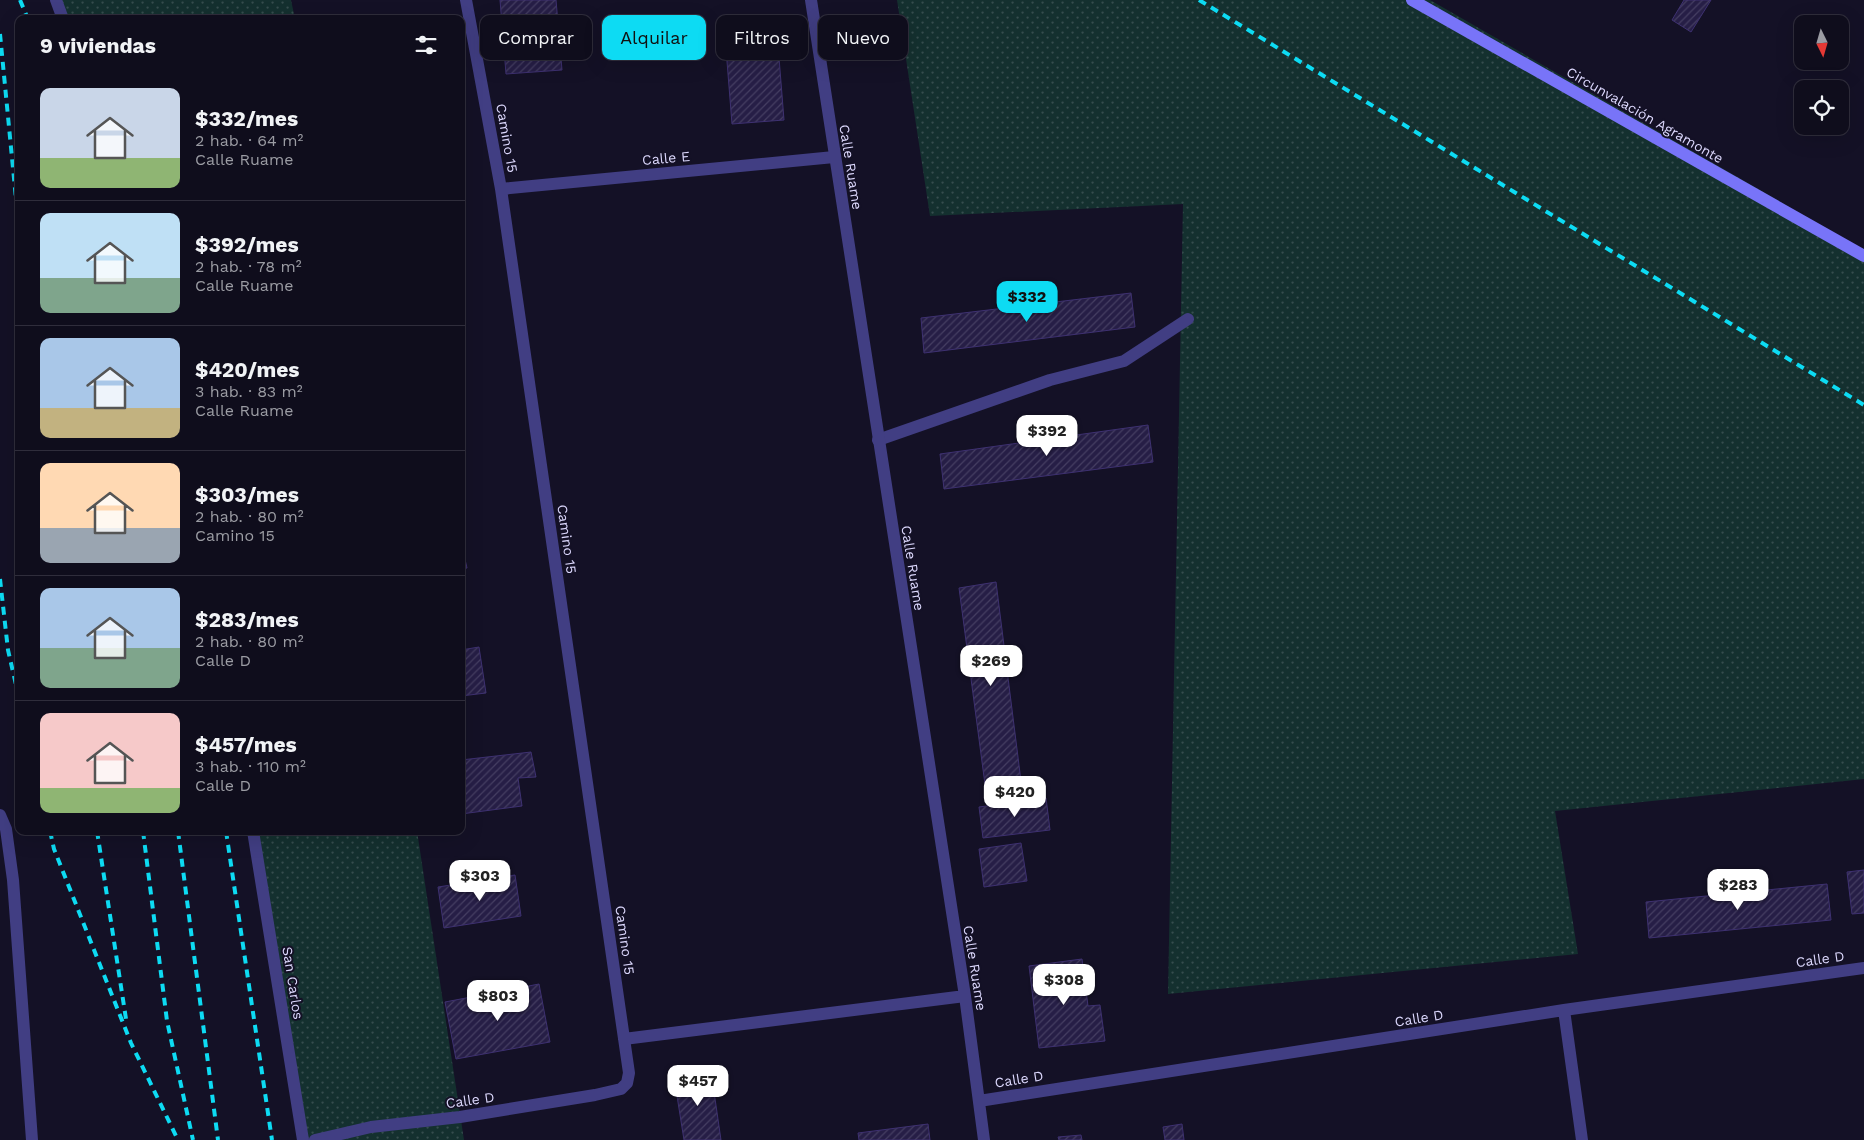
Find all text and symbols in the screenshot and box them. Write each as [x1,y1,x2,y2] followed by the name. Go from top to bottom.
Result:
[480,15,592,60] chip: Comprar
[602,15,706,60] chip: Alquilar
[716,15,808,60] chip: Filtros
[818,15,908,60] chip: Nuevo
[1794,15,1849,70] north arrow
[1794,15,1849,135] map controls
[412,31,440,59] icon: filters
[40,33,156,58] text: 9 viviendas
[1564,64,1726,166] street label: Circunvalación Agramonte
[1794,80,1849,135] button: locate
[493,102,521,174] street label: Camino 15
[195,106,298,131] text: $332/mes
[80,108,140,168] icon: home
[836,123,866,211] street label: Calle Ruame
[195,131,303,150] text: 2 hab. · 64 m²
[641,148,691,168] street label: Calle E
[195,150,293,169] text: Calle Ruame
[195,232,299,257] text: $392/mes
[80,233,140,293] icon: home
[195,257,302,276] text: 2 hab. · 78 m²
[195,276,293,295] text: Calle Ruame
[997,280,1057,323] pin: $332
[1008,287,1046,306] text: $332
[195,357,300,382] text: $420/mes
[80,358,140,418] icon: home
[195,382,303,401] text: 3 hab. · 83 m²
[195,401,293,420] text: Calle Ruame
[1017,414,1077,457] pin: $392
[1027,421,1067,440] text: $392
[195,482,299,507] text: $303/mes
[80,483,140,543] icon: home
[554,503,580,575] street label: Camino 15
[195,507,304,526] text: 2 hab. · 80 m²
[898,524,928,612] street label: Calle Ruame
[195,526,275,545] text: Camino 15
[195,607,299,632] text: $283/mes
[80,608,140,668] icon: home
[195,632,304,651] text: 2 hab. · 80 m²
[961,644,1021,687] pin: $269
[195,651,251,670] text: Calle D
[971,651,1011,670] text: $269
[195,732,297,757] text: $457/mes
[80,733,140,793] icon: home
[195,757,306,776] text: 3 hab. · 110 m²
[195,776,251,795] text: Calle D
[985,776,1045,818] pin: $420
[995,782,1035,801] text: $420
[450,860,510,902] pin: $303
[460,866,500,885] text: $303
[1708,868,1768,911] pin: $283
[1718,875,1758,894] text: $283
[612,904,638,976] street label: Camino 15
[960,924,990,1012] street label: Calle Ruame
[279,945,307,1021] street label: San Carlos
[1795,948,1845,970] street label: Calle D
[1034,964,1094,1006] pin: $308
[1044,970,1084,989] text: $308
[468,980,528,1022] pin: $803
[478,986,518,1005] text: $803
[1394,1006,1444,1030] street label: Calle D
[668,1064,728,1107] pin: $457
[994,1067,1044,1091] street label: Calle D
[678,1071,718,1090] text: $457
[445,1089,495,1111] street label: Calle D

